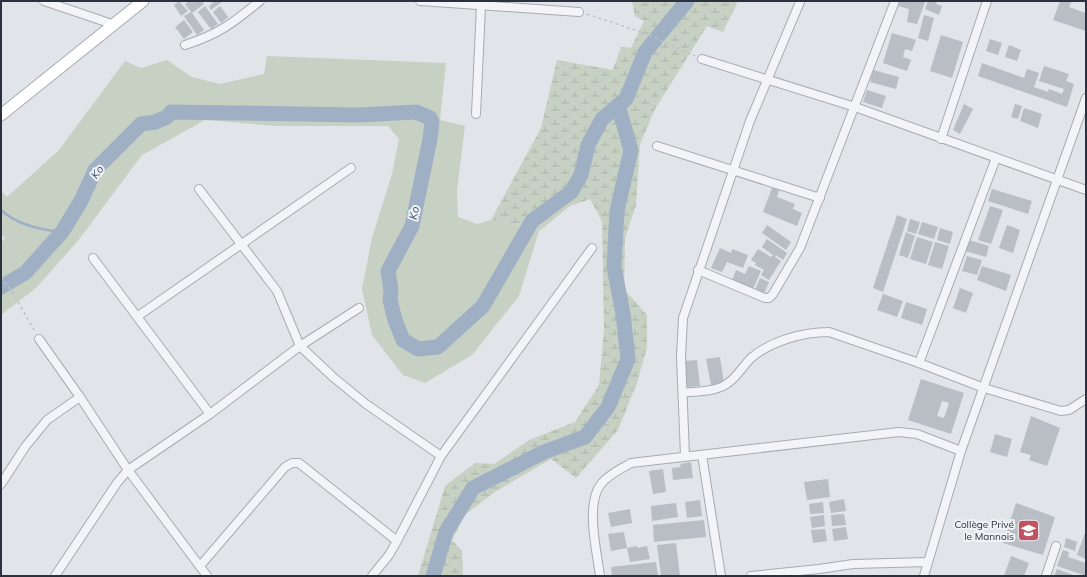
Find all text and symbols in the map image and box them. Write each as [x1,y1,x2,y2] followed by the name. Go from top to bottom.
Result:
[87,163,107,181] water label: Ko
[406,205,422,221] water label: Ko
[1016,517,1042,543] school or university icon: Collège Privé le Mannois
[954,518,1014,543] place label: Collège Privé le Mannois

